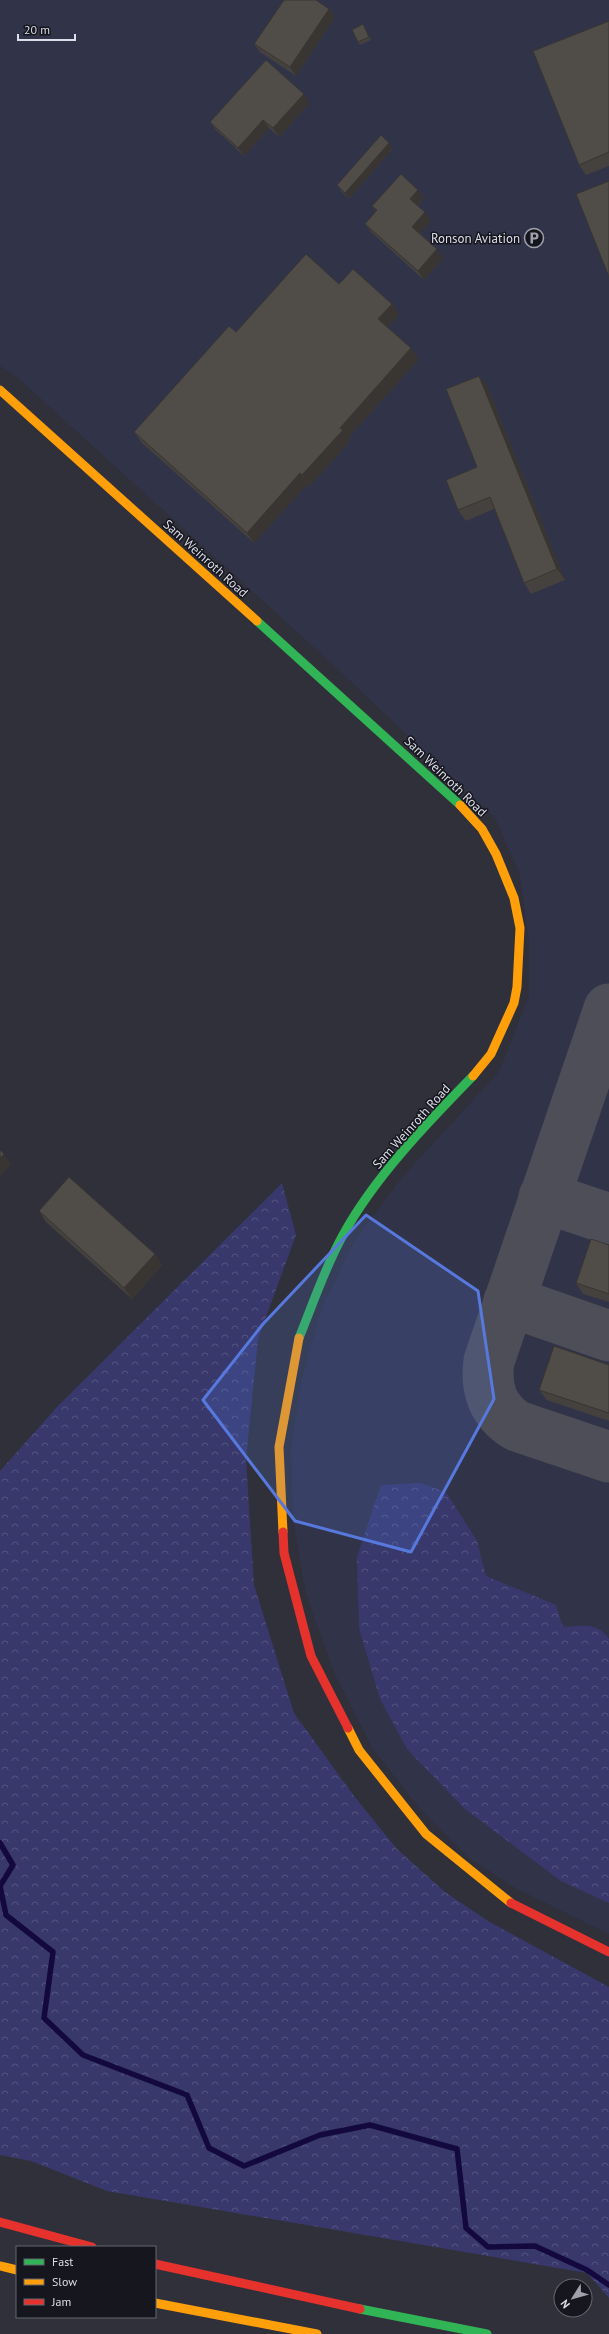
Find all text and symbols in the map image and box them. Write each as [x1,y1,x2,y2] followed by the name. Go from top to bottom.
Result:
[18,16,75,42] scale bar
[24,22,50,37] text: 20 m
[523,227,545,249] parking icon: Ronson Aviation
[431,230,520,247] place label: Ronson Aviation
[160,516,252,601] street label: Sam Weinroth Road
[401,733,491,820] street label: Sam Weinroth Road
[369,1080,454,1172] street label: Sam Weinroth Road
[16,2246,156,2318] legend
[52,2254,73,2269] text: Fast
[52,2274,77,2289] text: Slow
[553,2278,593,2318] north arrow
[51,2294,71,2309] text: Jam
[557,2297,573,2311] text: N

